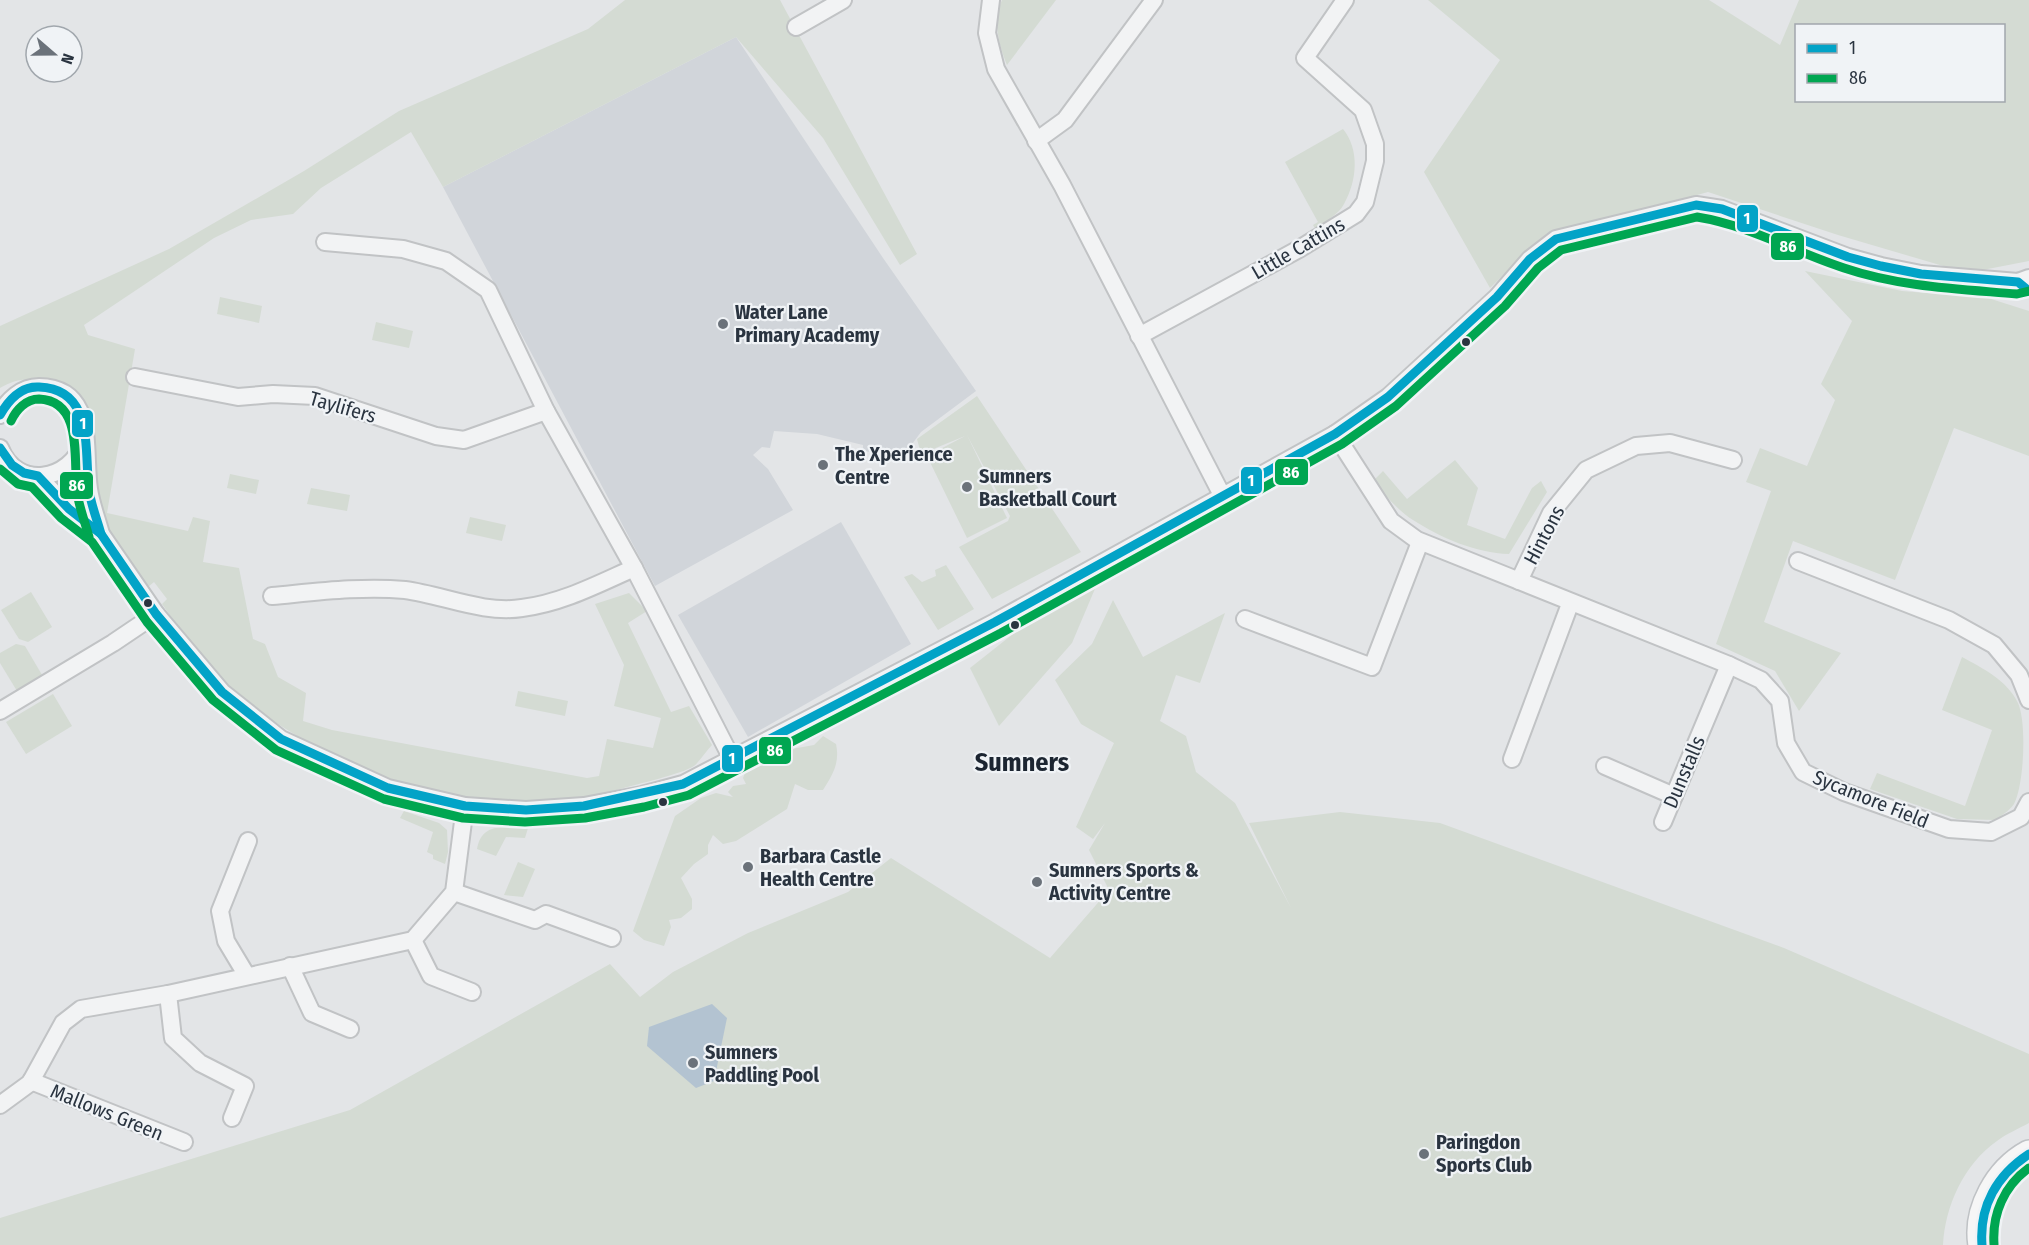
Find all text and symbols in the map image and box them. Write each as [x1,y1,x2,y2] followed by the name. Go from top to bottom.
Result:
[24,24,84,84] north arrow
[1795,24,2005,102] legend
[1849,37,1856,59] text: 1
[57,51,78,67] text: N
[1849,67,1867,89] text: 86
[1736,204,1759,233] line badge: 1
[1744,209,1750,228] text: 1
[1247,212,1349,284] street label: Little Cattins
[1770,232,1805,261] line badge: 86
[1780,237,1796,256] text: 86
[735,300,880,347] place label: Water Lane Primary Academy
[716,317,730,331] marker: Water Lane Primary Academy
[1460,336,1472,348] unlabelled marker
[307,386,379,428] street label: Taylifers
[71,409,94,438] line badge: 1
[80,414,86,433] text: 1
[835,442,953,489] place label: The Xperience Centre
[816,458,830,472] marker: The Xperience Centre
[1274,458,1309,486] line badge: 86
[1283,463,1299,482] text: 86
[979,464,1118,511] place label: Sumners Basketball Court
[1240,466,1263,495] line badge: 1
[59,471,94,500] line badge: 86
[1248,471,1254,490] text: 1
[69,476,85,495] text: 86
[960,480,974,494] marker: Sumners Basketball Court
[1518,501,1570,569] street label: Hintons
[142,597,154,609] unlabelled marker
[1009,619,1021,631] unlabelled marker
[1658,732,1710,812] street label: Dunstalls
[758,736,792,765] line badge: 86
[767,741,783,760] text: 86
[721,744,744,773] line badge: 1
[975,747,1069,778] district label: Sumners
[729,749,735,768] text: 1
[1810,765,1932,833] street label: Sycamore Field
[657,796,669,808] unlabelled marker
[760,844,881,891] place label: Barbara Castle Health Centre
[1048,858,1199,905] place label: Sumners Sports & Activity Centre
[741,860,755,874] marker: Barbara Castle Health Centre
[1030,875,1044,889] marker: Sumners Sports & Activity Centre
[705,1040,820,1087] place label: Sumners Paddling Pool
[686,1056,700,1070] marker: Sumners Paddling Pool
[47,1079,167,1145] street label: Mallows Green
[1436,1130,1532,1177] place label: Paringdon Sports Club
[1417,1147,1431,1161] marker: Paringdon Sports Club

